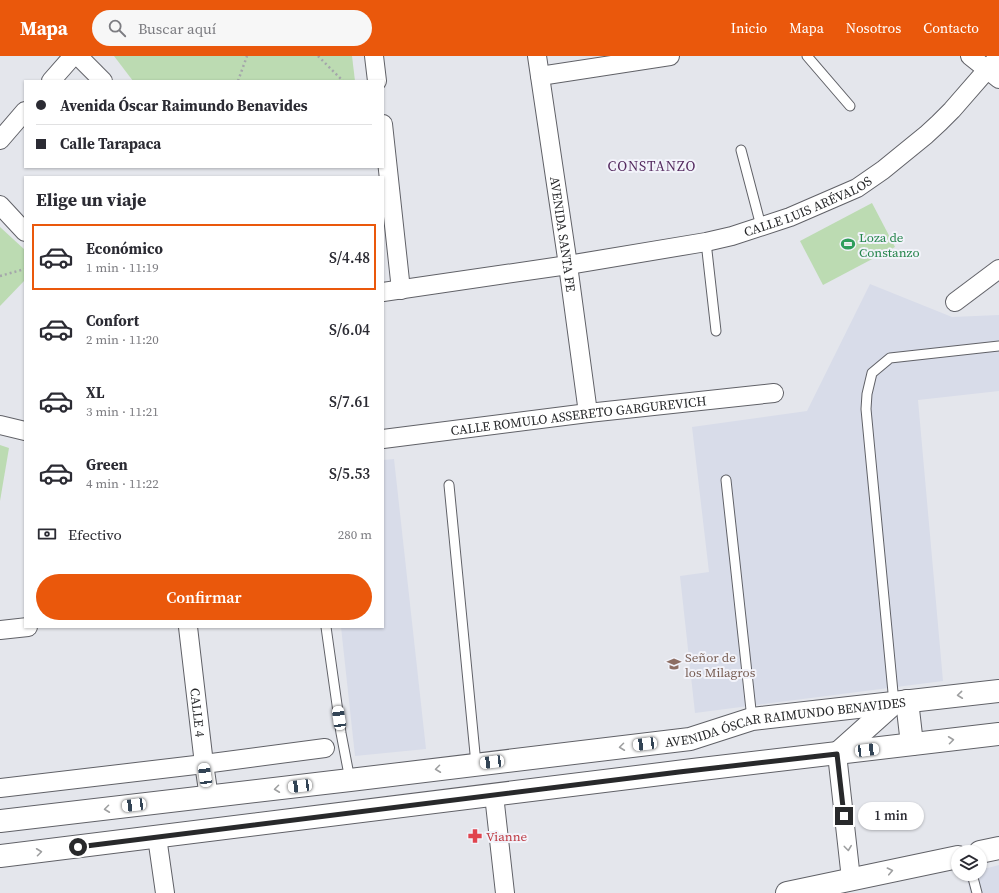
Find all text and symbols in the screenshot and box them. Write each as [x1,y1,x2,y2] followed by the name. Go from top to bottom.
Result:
[92,10,372,46] search box
[20,15,68,41] text: Mapa
[106,17,128,39] icon: search
[138,18,216,39] text: Buscar aquí
[731,18,767,38] text: Inicio
[789,18,824,38] text: Mapa
[846,18,901,38] text: Nosotros
[923,18,979,38] text: Contacto
[60,95,308,116] text: Avenida Óscar Raimundo Benavides
[60,133,161,154] text: Calle Tarapaca
[607,156,697,176] district label: CONSTANZO
[742,172,876,241] street label: CALLE LUIS ARÉVALOS
[546,175,580,293] street label: AVENIDA SANTA FE
[36,187,146,212] text: Elige un viaje
[859,229,920,261] place label: Loza de Constanzo
[840,236,856,252] sports icon: Loza de Constanzo
[86,238,163,259] text: Económico
[38,239,74,275] icon: car
[329,247,370,268] text: S/4.48
[86,259,159,276] text: 1 min · 11:19
[86,310,139,331] text: Confort
[38,311,74,347] icon: car
[329,319,370,340] text: S/6.04
[86,331,159,348] text: 2 min · 11:20
[86,382,105,403] text: XL
[38,383,74,419] icon: car
[329,391,370,412] text: S/7.61
[450,392,707,439] street label: CALLE ROMULO ASSERETO GARGUREVICH
[86,403,159,420] text: 3 min · 11:21
[86,454,128,475] text: Green
[38,455,74,491] icon: car
[329,463,370,484] text: S/5.53
[86,475,159,492] text: 4 min · 11:22
[36,523,58,545] icon: cash
[68,524,122,545] text: Efectivo
[338,526,372,543] text: 280 m
[36,574,372,620] button: Confirmar
[685,649,756,681] place label: Señor de los Milagros
[666,656,682,672] school or university icon: Señor de los Milagros
[186,687,209,738] street label: CALLE 4
[957,691,963,700] one-way arrow
[664,694,907,751] street label: AVENIDA ÓSCAR RAIMUNDO BENAVIDES
[331,705,347,731] car
[948,736,954,745] one-way arrow
[632,737,658,751] car
[619,742,625,751] one-way arrow
[854,743,880,757] car
[479,755,505,769] car
[197,762,213,788] car
[435,764,441,773] one-way arrow
[287,779,313,793] car
[274,784,280,793] one-way arrow
[121,798,147,812] car
[858,802,924,830] callout: 1 min
[103,804,110,813] one-way arrow
[835,807,853,825] route end
[874,807,908,824] text: 1 min
[467,828,483,844] pharmacy icon: Vianne
[486,828,528,845] place label: Vianne
[69,838,87,856] route start
[843,845,852,851] one-way arrow
[951,845,987,881] map controls
[951,845,987,881] button: layers
[36,848,42,857] one-way arrow
[886,868,893,876] one-way arrow

